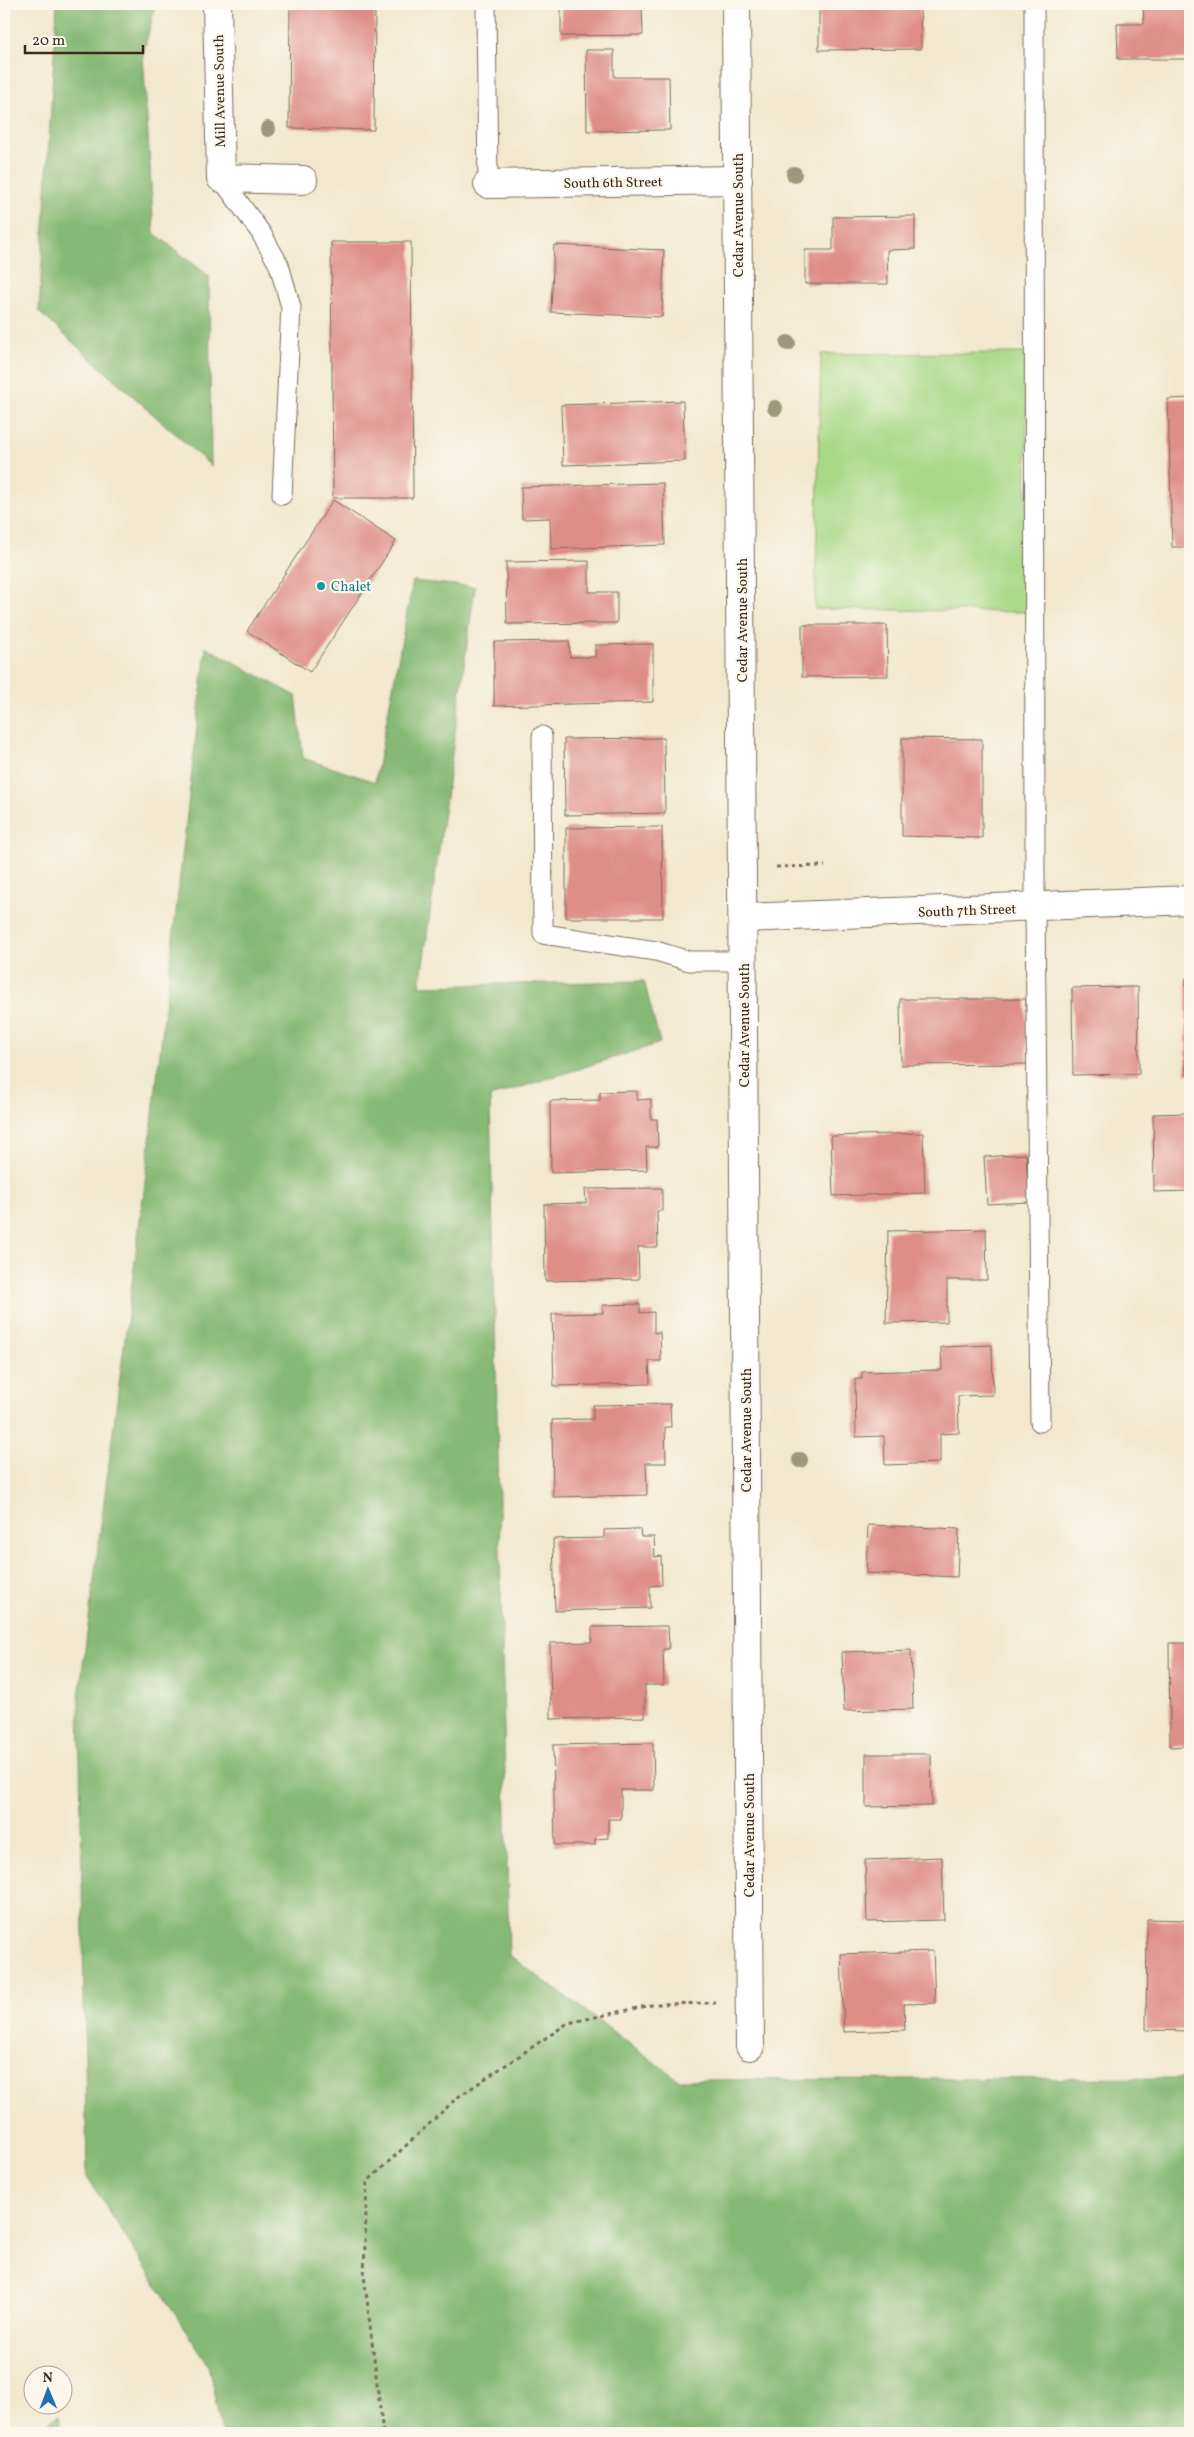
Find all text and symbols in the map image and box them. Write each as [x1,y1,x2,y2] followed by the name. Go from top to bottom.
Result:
[25,22,142,54] scale bar
[32,31,65,52] text: 20 m
[210,34,231,148] street label: Mill Avenue South
[730,153,749,277] street label: Cedar Avenue South
[563,173,663,194] street label: South 6th Street
[734,558,753,682] street label: Cedar Avenue South
[331,578,371,597] place label: Chalet
[315,580,327,592] marker: Chalet
[917,900,1017,923] street label: South 7th Street
[736,963,755,1087] street label: Cedar Avenue South
[738,1368,757,1492] street label: Cedar Avenue South
[741,1773,760,1897] street label: Cedar Avenue South
[22,2364,72,2414] north arrow
[43,2369,53,2388] text: N

